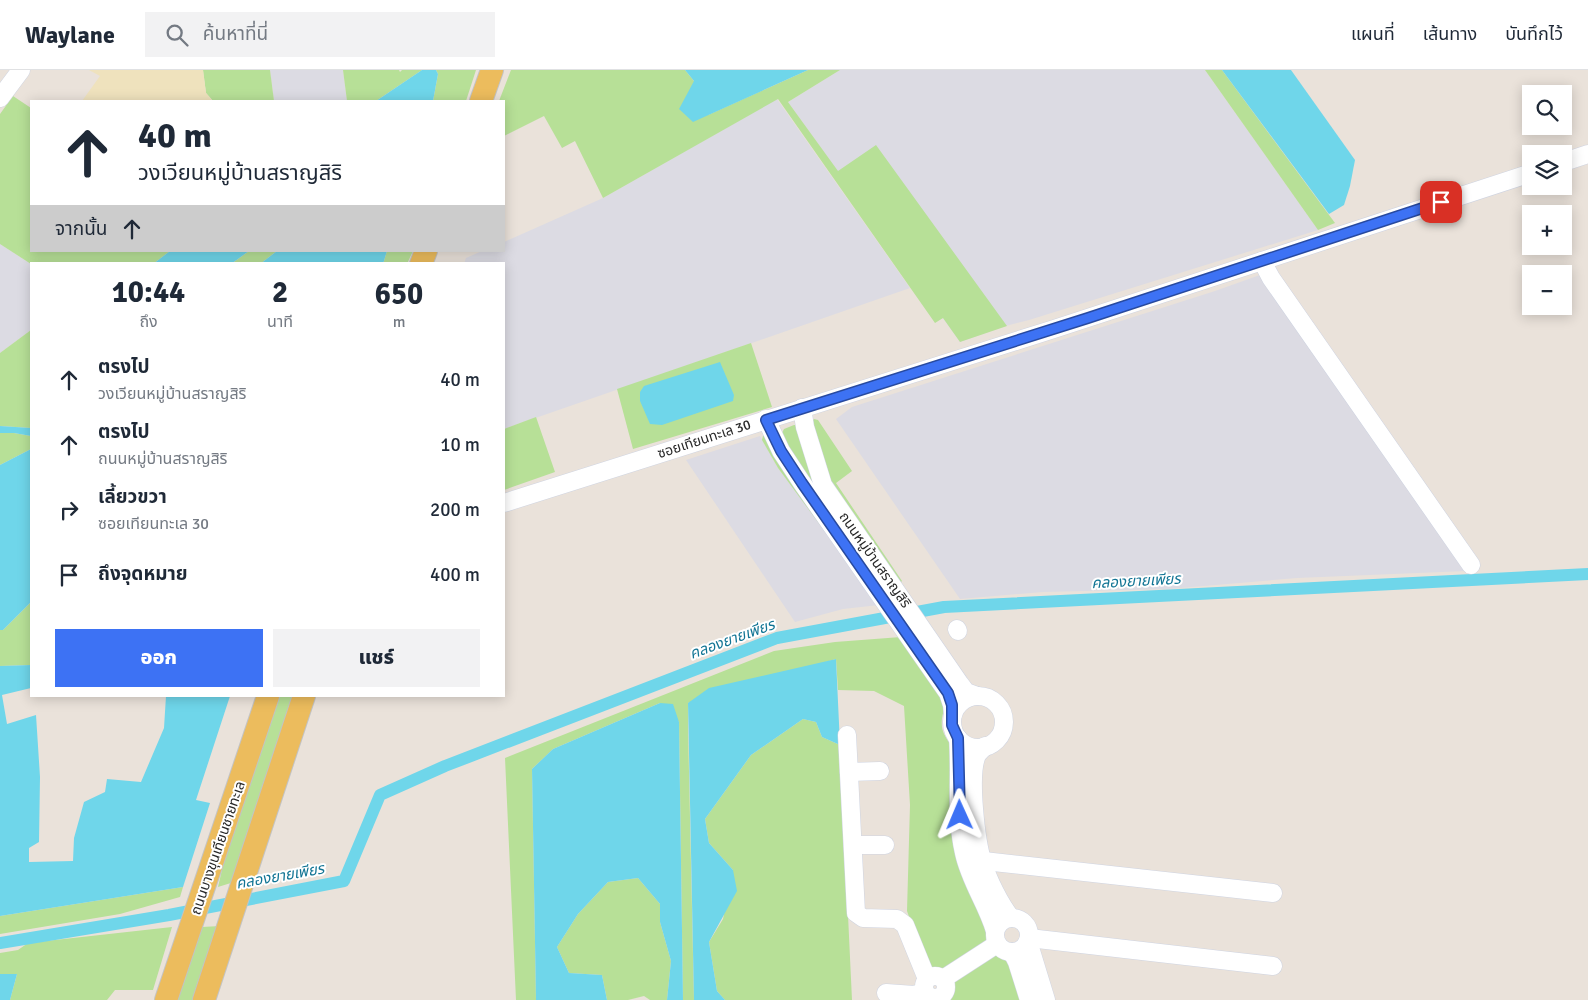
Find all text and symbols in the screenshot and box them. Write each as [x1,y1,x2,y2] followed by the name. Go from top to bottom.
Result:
[145,12,495,57] search box
[25,20,115,50] text: Waylane
[163,21,191,49] icon: search
[203,22,268,46] text: ค้นหาที่นี่
[1351,23,1395,45] text: แผนที่
[1423,23,1477,45] text: เส้นทาง
[1505,23,1563,45] text: บันทึกไว้
[1522,85,1572,315] map controls
[1522,85,1572,135] button: search
[138,114,212,157] text: 40 m
[55,120,120,185] icon: ahead
[1522,145,1572,195] button: layers
[138,159,342,186] text: วงเวียนหมู่บ้านสราญสิริ
[1420,181,1462,223] pin
[1427,188,1455,216] icon: arrive
[1522,205,1572,255] button: +
[118,215,146,243] icon: ahead
[55,217,108,241] text: จากนั้น
[1522,265,1572,315] button: −
[112,274,185,311] text: 10:44
[272,274,288,311] text: 2
[375,276,423,313] text: 650
[139,312,158,332] text: ถึง
[267,312,293,332] text: นาที
[393,312,405,332] text: m
[98,355,150,379] text: ตรงไป
[55,366,83,394] icon: ahead
[440,368,480,392] text: 40 m
[98,384,246,404] text: วงเวียนหมู่บ้านสราญสิริ
[655,416,753,462] street label: ซอยเทียนทะเล 30
[98,420,150,444] text: ตรงไป
[55,431,83,459] icon: ahead
[440,433,480,457] text: 10 m
[98,449,227,469] text: ถนนหมู่บ้านสราญสิริ
[98,485,167,509] text: เลี้ยวขวา
[55,496,83,524] icon: right
[430,498,480,522] text: 200 m
[836,509,915,611] street label: ถนนหมู่บ้านสราญสิริ
[98,514,209,534] text: ซอยเทียนทะเล 30
[55,561,83,589] icon: arrive
[98,562,188,586] text: ถึงจุดหมาย
[430,563,480,587] text: 400 m
[1091,570,1183,592] water label: คลองยายเพียร
[687,615,779,663] water label: คลองยายเพียร
[55,629,263,687] button: ออก
[273,629,480,687] button: แชร์
[187,779,249,917] street label: ถนนบางขุนเทียนชายทะเล
[933,788,985,840] position arrow
[235,859,327,893] water label: คลองยายเพียร

